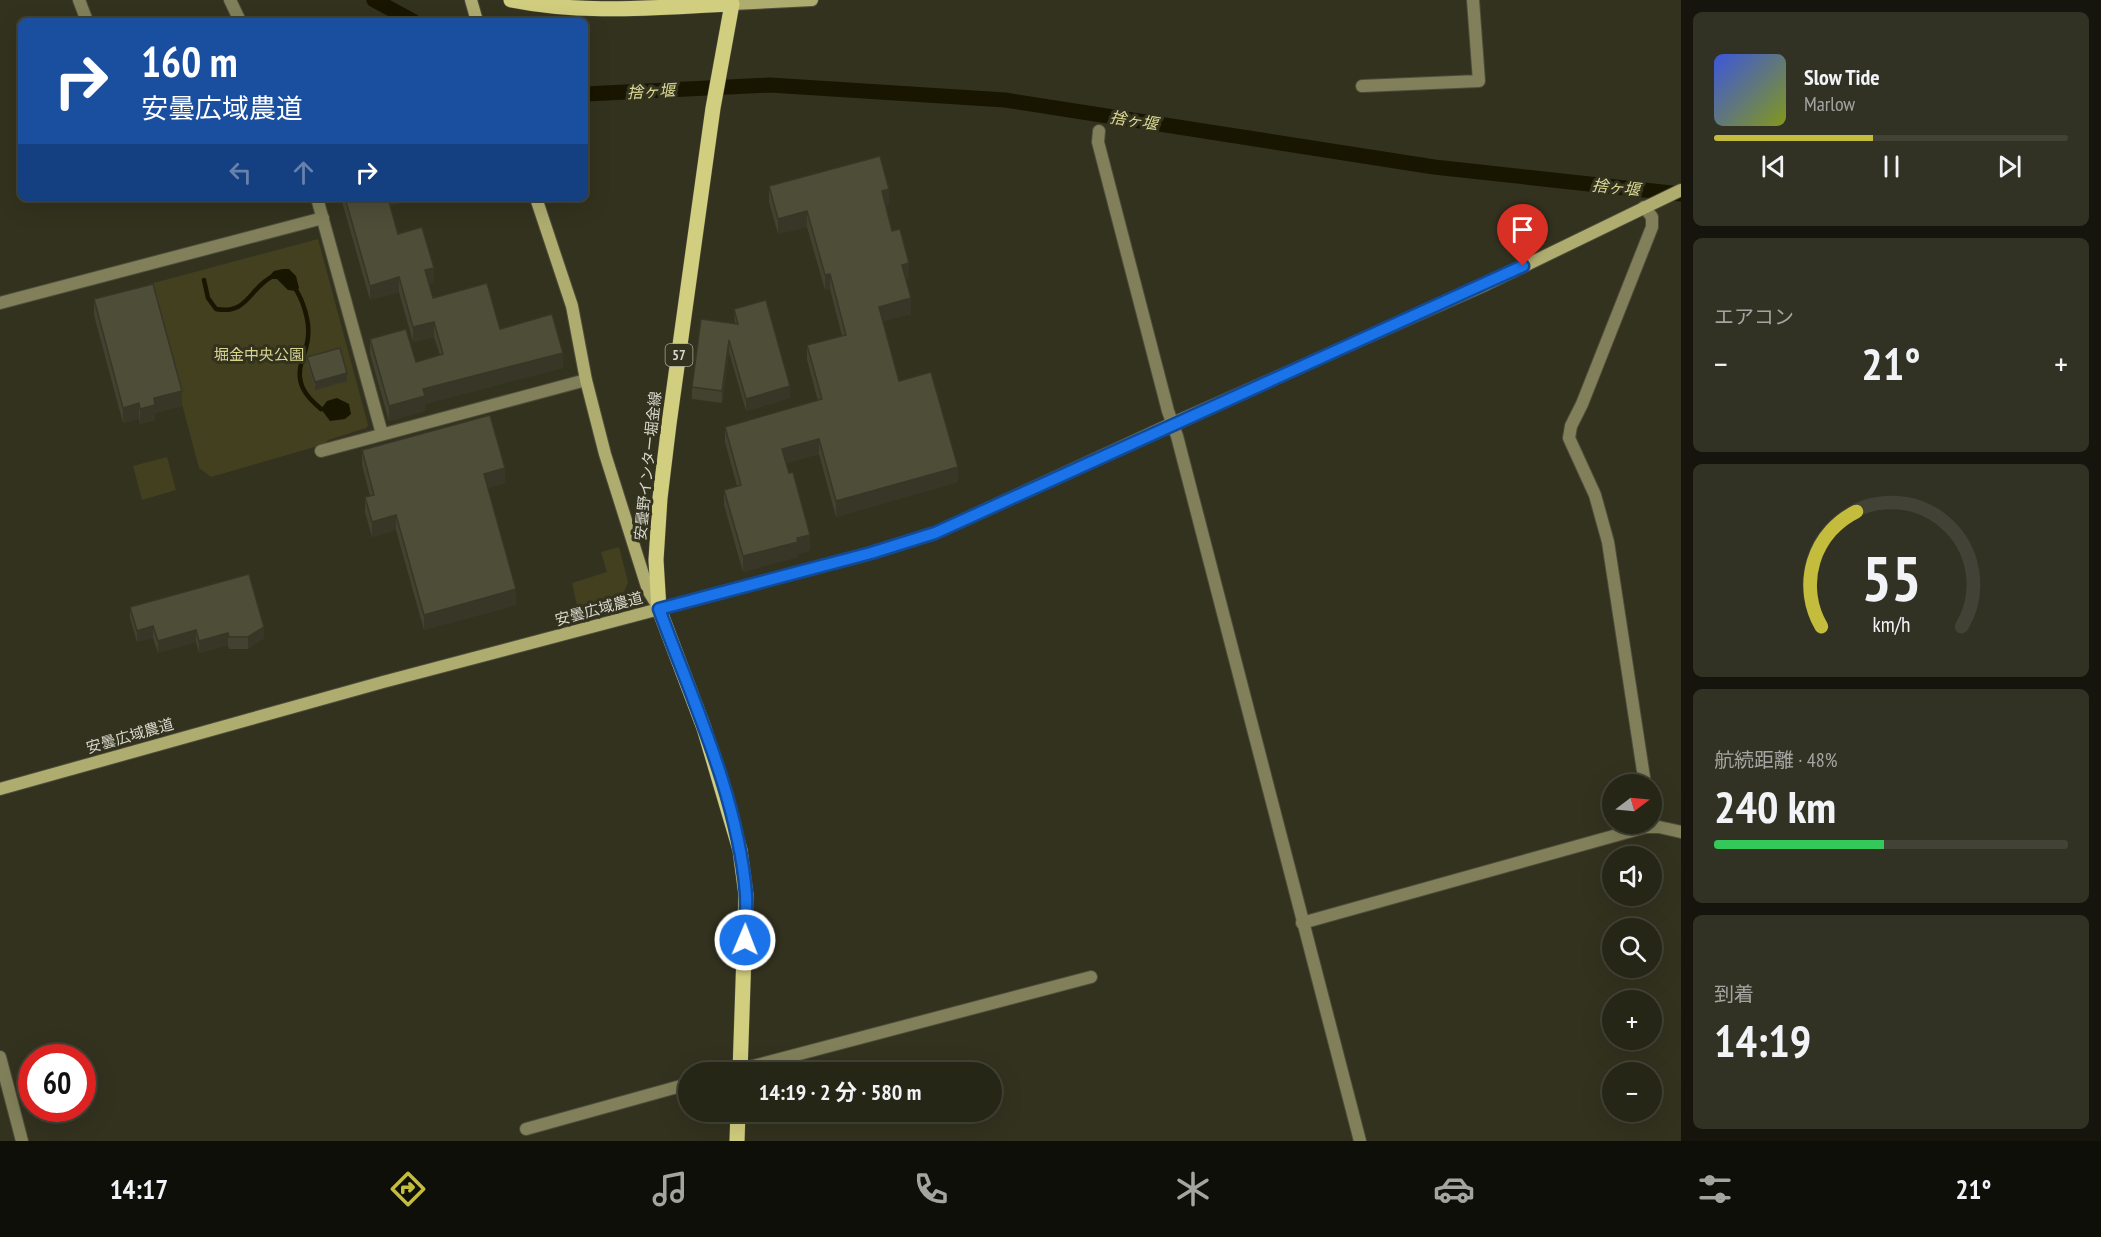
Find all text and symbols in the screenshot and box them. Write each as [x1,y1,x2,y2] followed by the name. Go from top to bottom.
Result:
[141,34,238,89] text: 160 m
[42,42,120,120] icon: right
[1804,63,1880,91] text: Slow Tide
[627,80,678,102] water label: 捨ヶ堰
[141,91,303,125] text: 安曇広域農道
[1804,91,1855,117] text: Marlow
[1109,106,1162,134] water label: 捨ヶ堰
[1757,150,1790,183] icon: previous
[1875,150,1908,183] icon: pause
[1993,150,2026,183] icon: next
[224,156,257,189] icon: left
[287,156,320,189] icon: ahead
[350,156,383,189] icon: right
[1591,175,1644,200] water label: 捨ヶ堰
[1497,204,1548,266] pin
[1506,213,1539,246] icon: arrive
[1714,304,1794,330] text: エアコン
[1861,334,1921,392] text: 21°
[1714,342,1728,385] text: −
[2054,342,2068,385] text: +
[666,344,692,366] road number: 57
[214,345,304,364] park label: 堀金中央公園
[630,390,665,542] street label: 安曇野インター堀金線
[1861,538,1921,619] text: 55
[553,588,645,629] street label: 安曇広域農道
[1872,611,1910,639] text: km/h
[84,714,176,757] street label: 安曇広域農道
[1714,747,1837,773] text: 航続距離 · 48%
[1602,774,1662,834] north arrow
[1602,774,1662,1122] map controls
[1714,777,1836,835] text: 240 km
[1602,846,1662,906] button: sound
[713,908,777,972] position arrow
[1602,918,1662,978] button: search
[1714,981,1754,1007] text: 到着
[1602,990,1662,1050] button: +
[1714,1011,1811,1069] text: 14:19
[18,1044,96,1122] speed limit sign: 60
[1602,1062,1662,1122] button: −
[759,1078,921,1106] text: 14:19 · 2 分 · 580 m
[387,1168,429,1210] icon: directions
[649,1168,691,1210] icon: music
[910,1168,952,1210] icon: phone
[1172,1168,1214,1210] icon: climate
[1433,1168,1475,1210] icon: car
[1694,1168,1736,1210] icon: filters
[110,1172,168,1206] text: 14:17
[1956,1172,1991,1206] text: 21°

